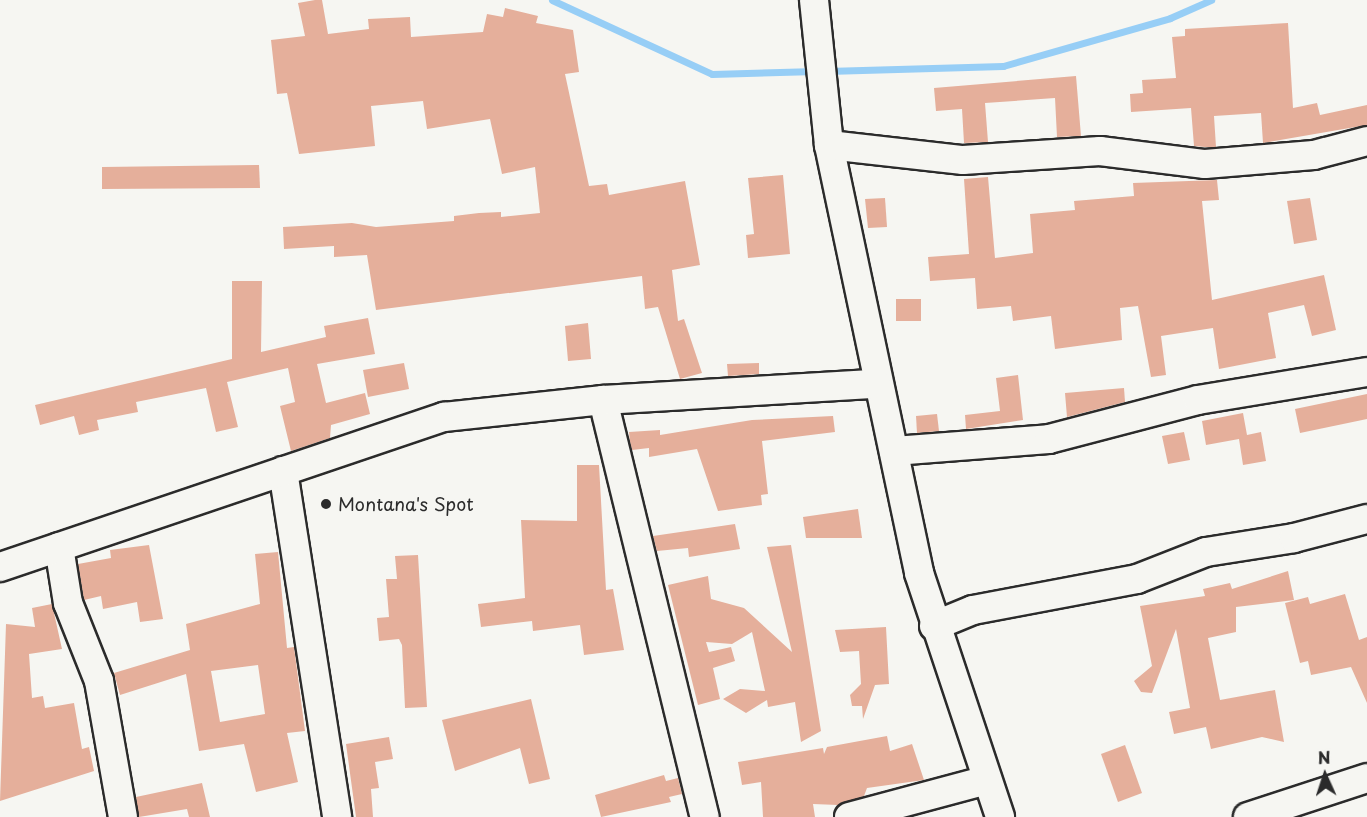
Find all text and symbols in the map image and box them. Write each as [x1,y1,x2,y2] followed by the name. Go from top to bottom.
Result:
[338,493,474,515] place label: Montana's Spot
[319,497,333,511] marker: Montana's Spot
[1295,745,1355,805] north arrow
[1317,745,1331,769] text: N

